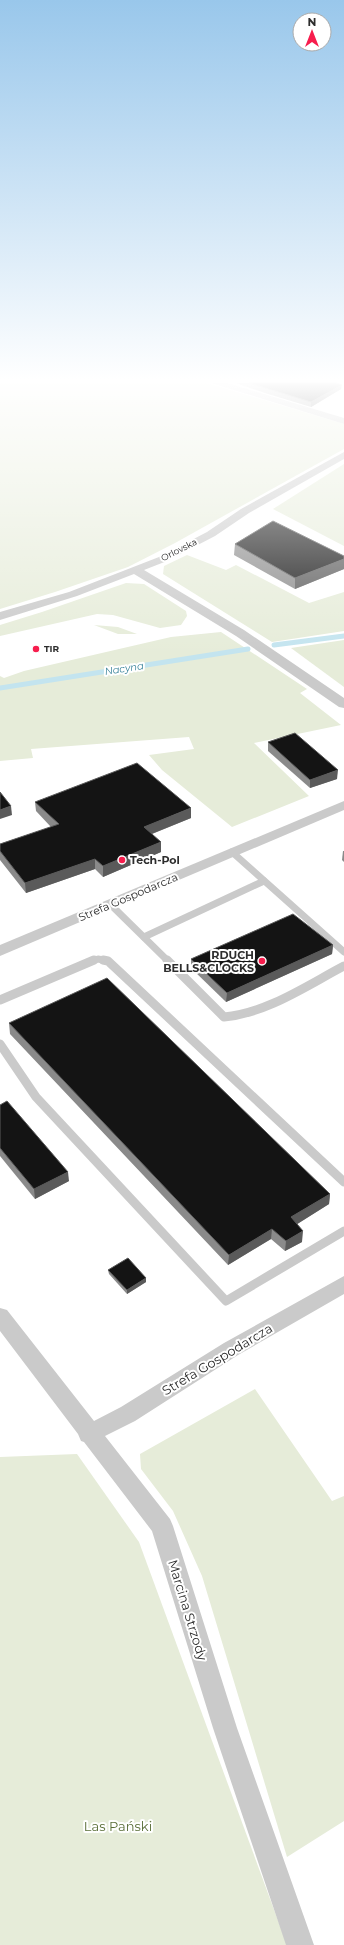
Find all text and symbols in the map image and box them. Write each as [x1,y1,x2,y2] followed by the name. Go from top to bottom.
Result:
[292,12,332,52] north arrow
[308,15,316,29] text: N
[159,536,199,563] street label: Orlovska
[44,643,60,654] place label: TIR
[31,644,41,654] marker: TIR
[104,659,145,678] water label: Nacyna
[130,853,180,867] place label: Tech-Pol
[117,855,127,865] marker: Tech-Pol
[76,870,180,924] street label: Strefa Gospodarcza
[163,948,254,975] place label: RDUCH BELLS&CLOCKS
[257,956,267,966] marker: RDUCH BELLS&CLOCKS
[159,1320,275,1398] street label: Strefa Gospodarcza
[165,1558,211,1663] street label: Marcina Strzody
[84,1818,152,1834] park label: Las Pański

